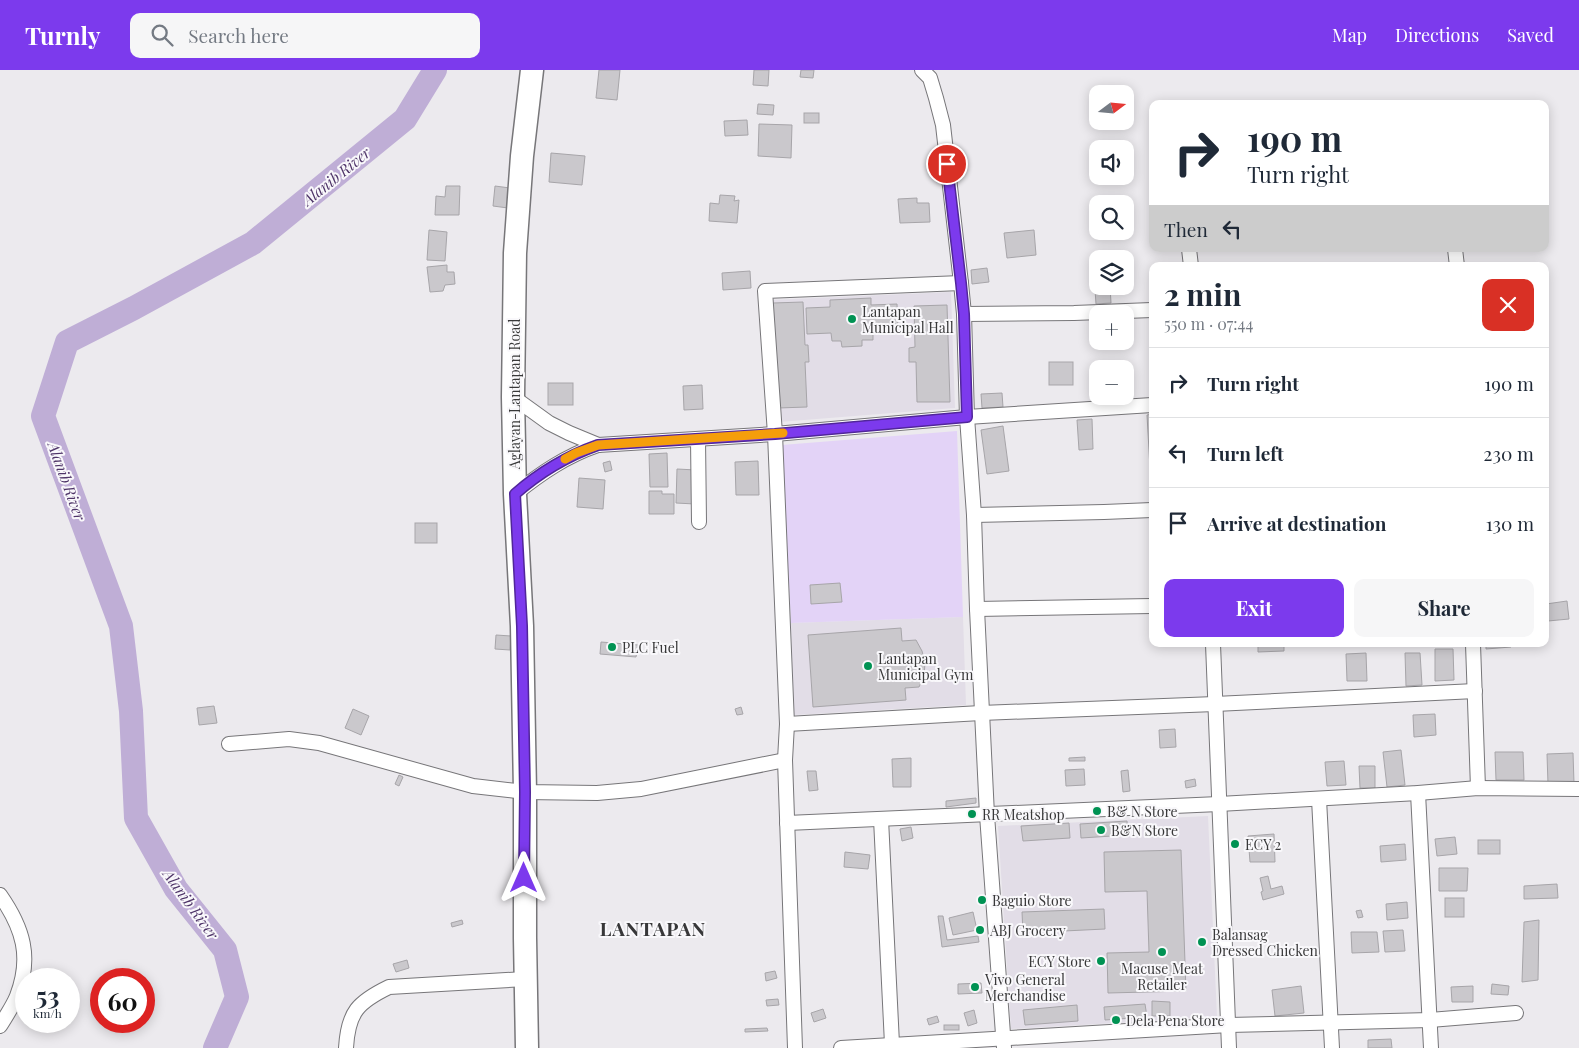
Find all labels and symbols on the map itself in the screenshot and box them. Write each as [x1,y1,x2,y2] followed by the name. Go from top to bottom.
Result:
[1089,85,1134,130] north arrow
[296,142,375,211] water label: Alanib River
[926,143,968,185] pin
[862,302,954,337] place label: Lantapan Municipal Hall
[846,313,858,325] marker: Lantapan Municipal Hall
[505,319,524,470] street label: Aglayan-Lantapan Road
[43,437,91,523] water label: Alanib River
[622,638,679,657] place label: PLC Fuel
[606,641,618,653] marker: PLC Fuel
[878,649,974,684] place label: Lantapan Municipal Gym
[862,660,874,672] marker: Lantapan Municipal Gym
[1107,802,1178,821] place label: B& N Store
[982,805,1065,824] place label: RR Meatshop
[1091,805,1103,817] marker: B& N Store
[966,808,978,820] marker: RR Meatshop
[1111,821,1178,840] place label: B&N Store
[1095,824,1107,836] marker: B&N Store
[1245,835,1281,854] place label: ECY 2
[1229,838,1241,850] marker: ECY 2
[497,851,549,903] position arrow
[158,863,223,943] water label: Alanib River
[992,891,1072,910] place label: Baguio Store
[976,894,988,906] marker: Baguio Store
[600,915,706,941] district label: LANTAPAN
[989,921,1066,940] place label: ABJ Grocery
[974,924,986,936] marker: ABJ Grocery
[1212,925,1319,960] place label: Balansag Dressed Chicken
[1196,936,1208,948] marker: Balansag Dressed Chicken
[1156,946,1168,958] marker: Macuse Meat Retailer
[1028,952,1091,971] place label: ECY Store
[1095,955,1107,967] marker: ECY Store
[1121,959,1204,994] place label: Macuse Meat Retailer
[90,968,155,1033] speed limit sign: 60
[984,970,1066,1005] place label: Vivo General Merchandise
[969,981,981,993] marker: Vivo General Merchandise
[1126,1011,1225,1030] place label: Dela Pena Store
[1110,1014,1122,1026] marker: Dela Pena Store

